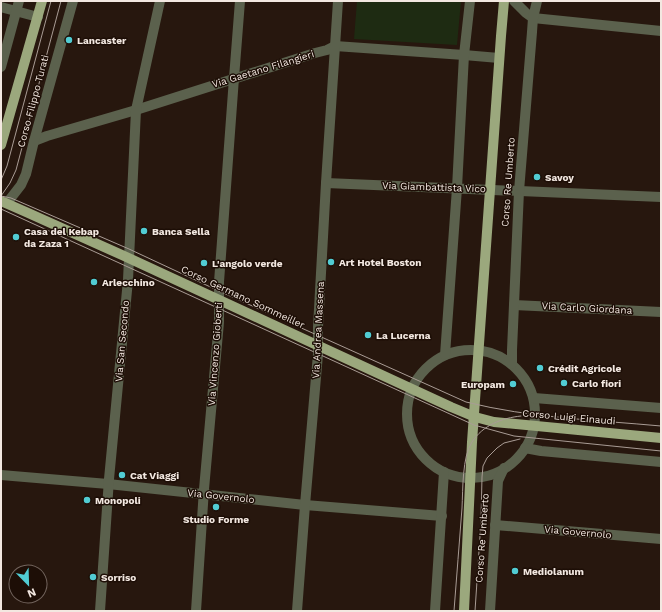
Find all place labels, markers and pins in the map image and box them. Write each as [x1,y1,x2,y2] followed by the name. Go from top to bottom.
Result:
[64,35,74,45] marker: Lancaster
[77,35,127,46] place label: Lancaster
[532,172,542,182] marker: Savoy
[545,172,574,183] place label: Savoy
[24,226,99,249] place label: Casa del Kebap da Zaza 1
[139,226,149,236] marker: Banca Sella
[152,226,210,237] place label: Banca Sella
[11,232,21,242] marker: Casa del Kebap da Zaza 1
[326,257,336,267] marker: Art Hotel Boston
[339,257,421,268] place label: Art Hotel Boston
[199,258,209,268] marker: L'angolo verde
[212,258,283,269] place label: L'angolo verde
[89,277,99,287] marker: Arlecchino
[102,277,155,288] place label: Arlecchino
[363,330,373,340] marker: La Lucerna
[376,330,431,341] place label: La Lucerna
[535,363,545,373] marker: Crédit Agricole
[548,363,622,374] place label: Crédit Agricole
[559,378,569,388] marker: Carlo fiori
[572,378,621,389] place label: Carlo fiori
[461,379,505,390] place label: Europam
[508,379,518,389] marker: Europam
[117,470,127,480] marker: Cat Viaggi
[130,470,179,481] place label: Cat Viaggi
[82,495,92,505] marker: Monopoli
[95,495,141,506] place label: Monopoli
[211,502,221,512] marker: Studio Forme
[183,514,249,525] place label: Studio Forme
[510,566,520,576] marker: Mediolanum
[523,566,584,577] place label: Mediolanum
[88,572,98,582] marker: Sorriso
[101,572,136,583] place label: Sorriso

